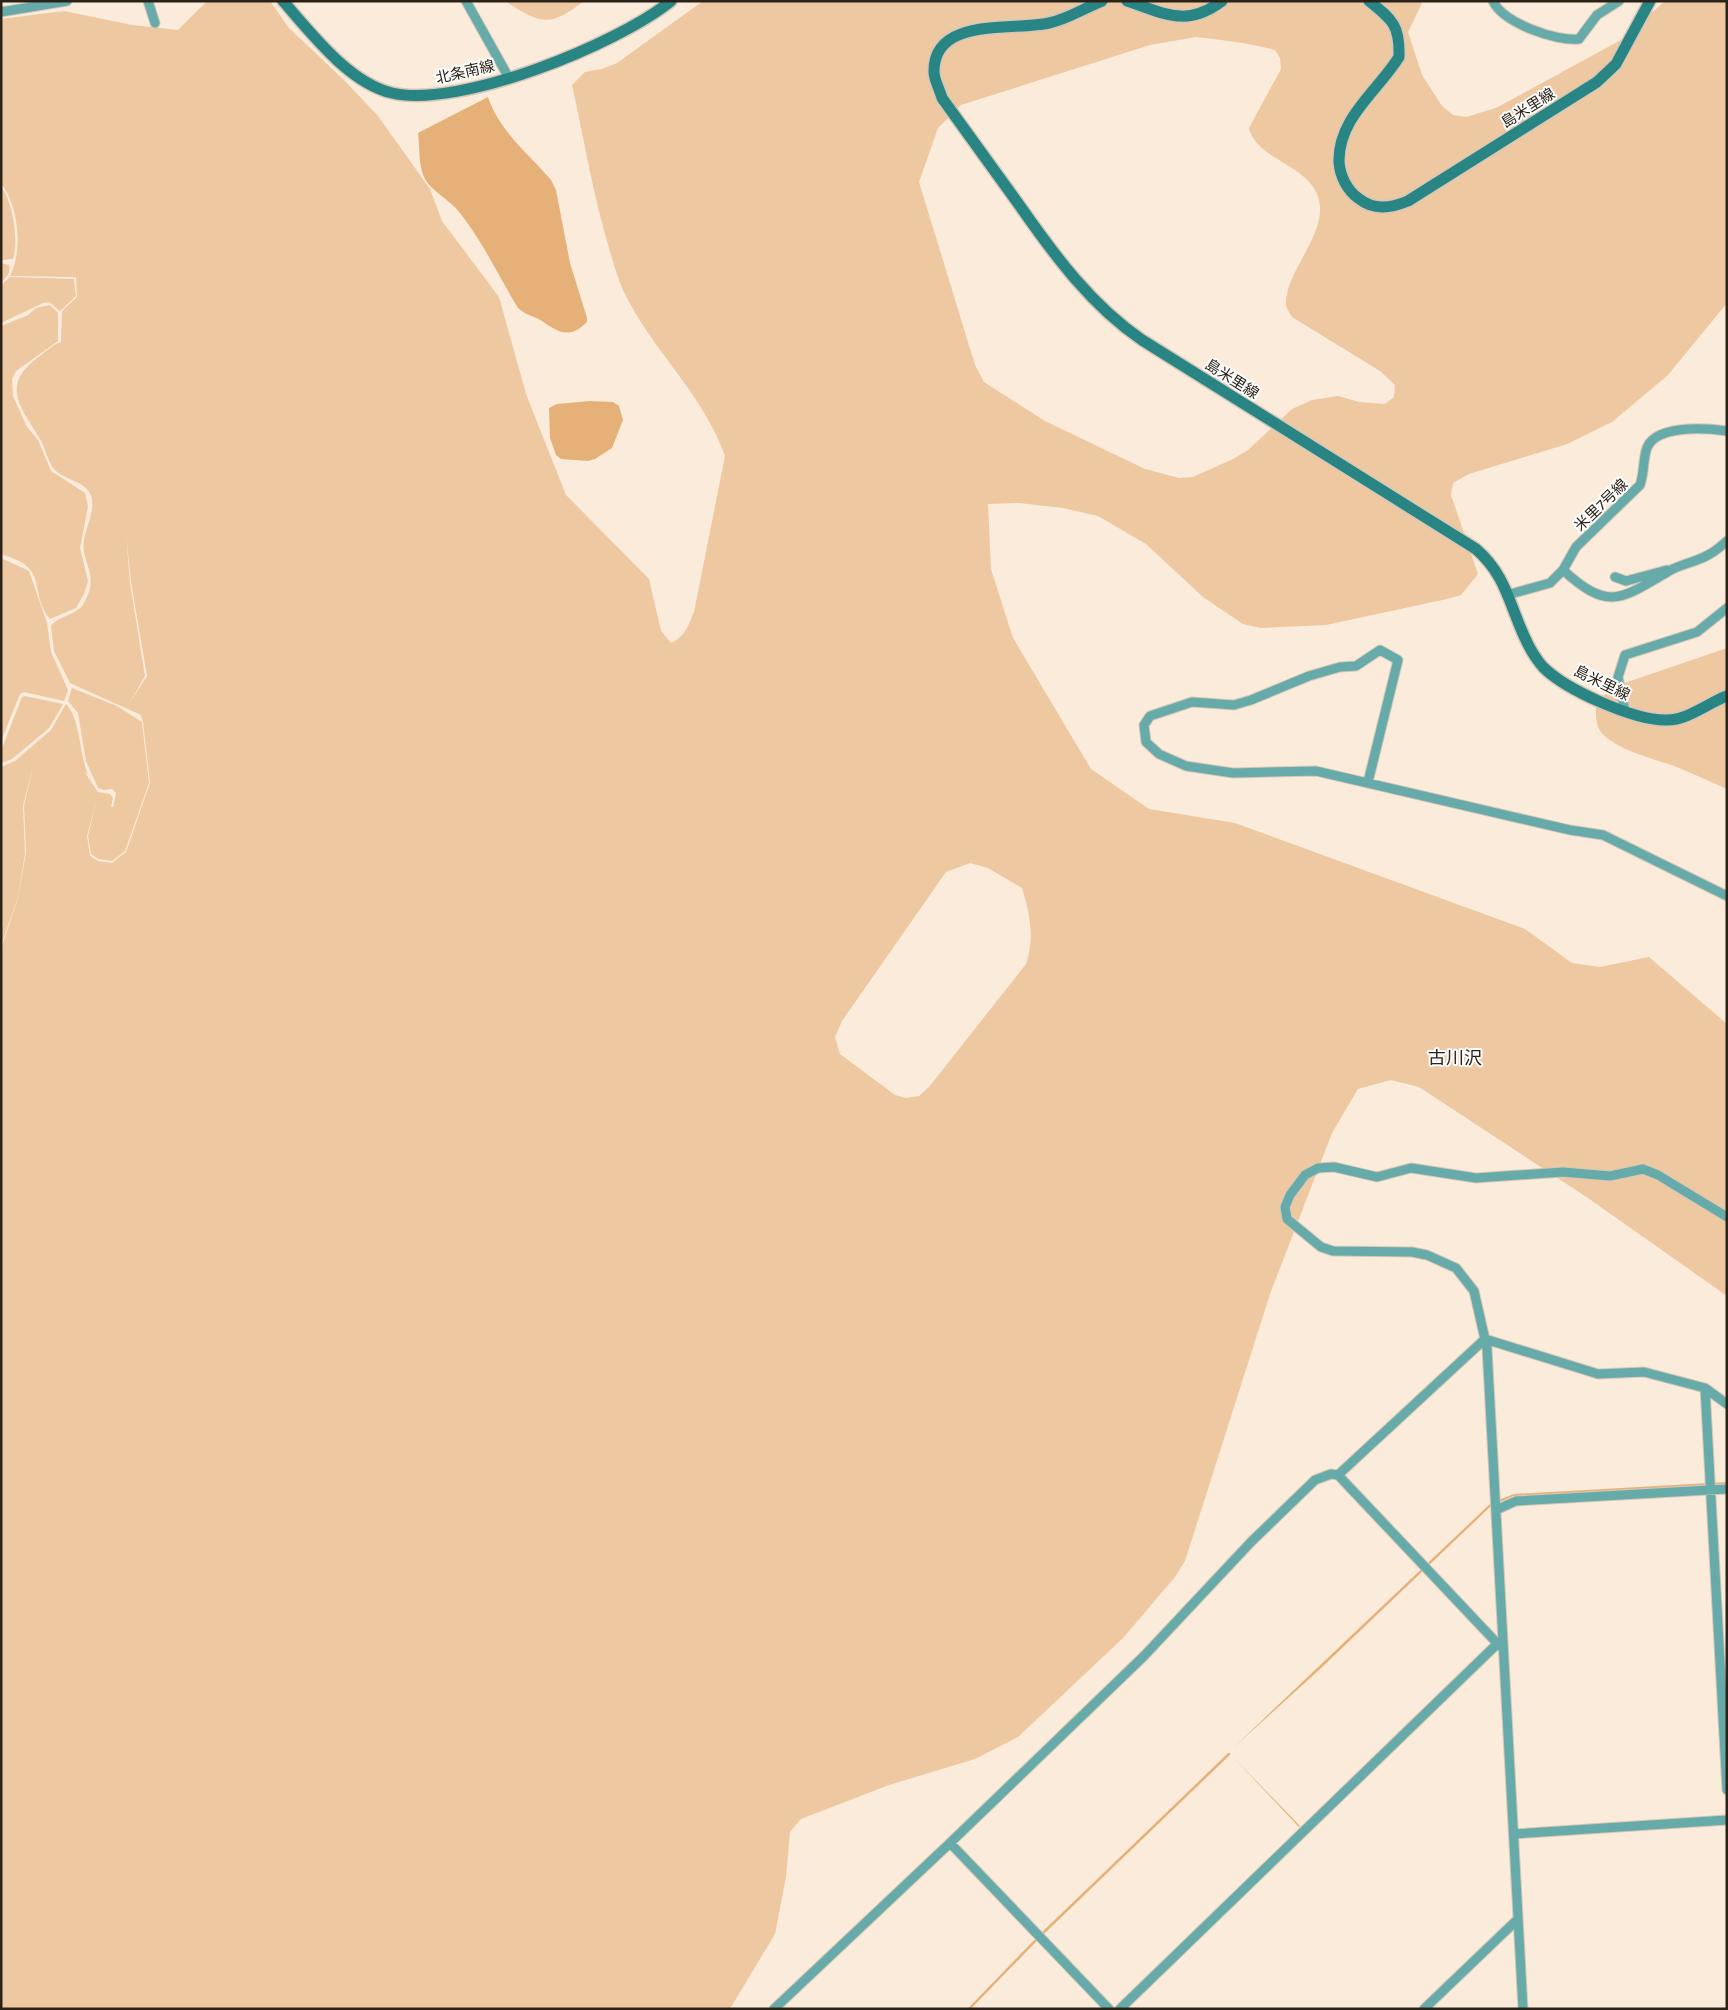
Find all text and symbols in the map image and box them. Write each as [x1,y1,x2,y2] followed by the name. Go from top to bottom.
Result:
[434,56,496,88] street label: 北条南線
[1498,84,1558,132] street label: 島米里線
[1202,355,1262,403] street label: 島米里線
[1571,475,1631,535] street label: 米里7号線
[1571,662,1633,704] street label: 島米里線
[1428,1047,1482,1069] district label: 古川沢

